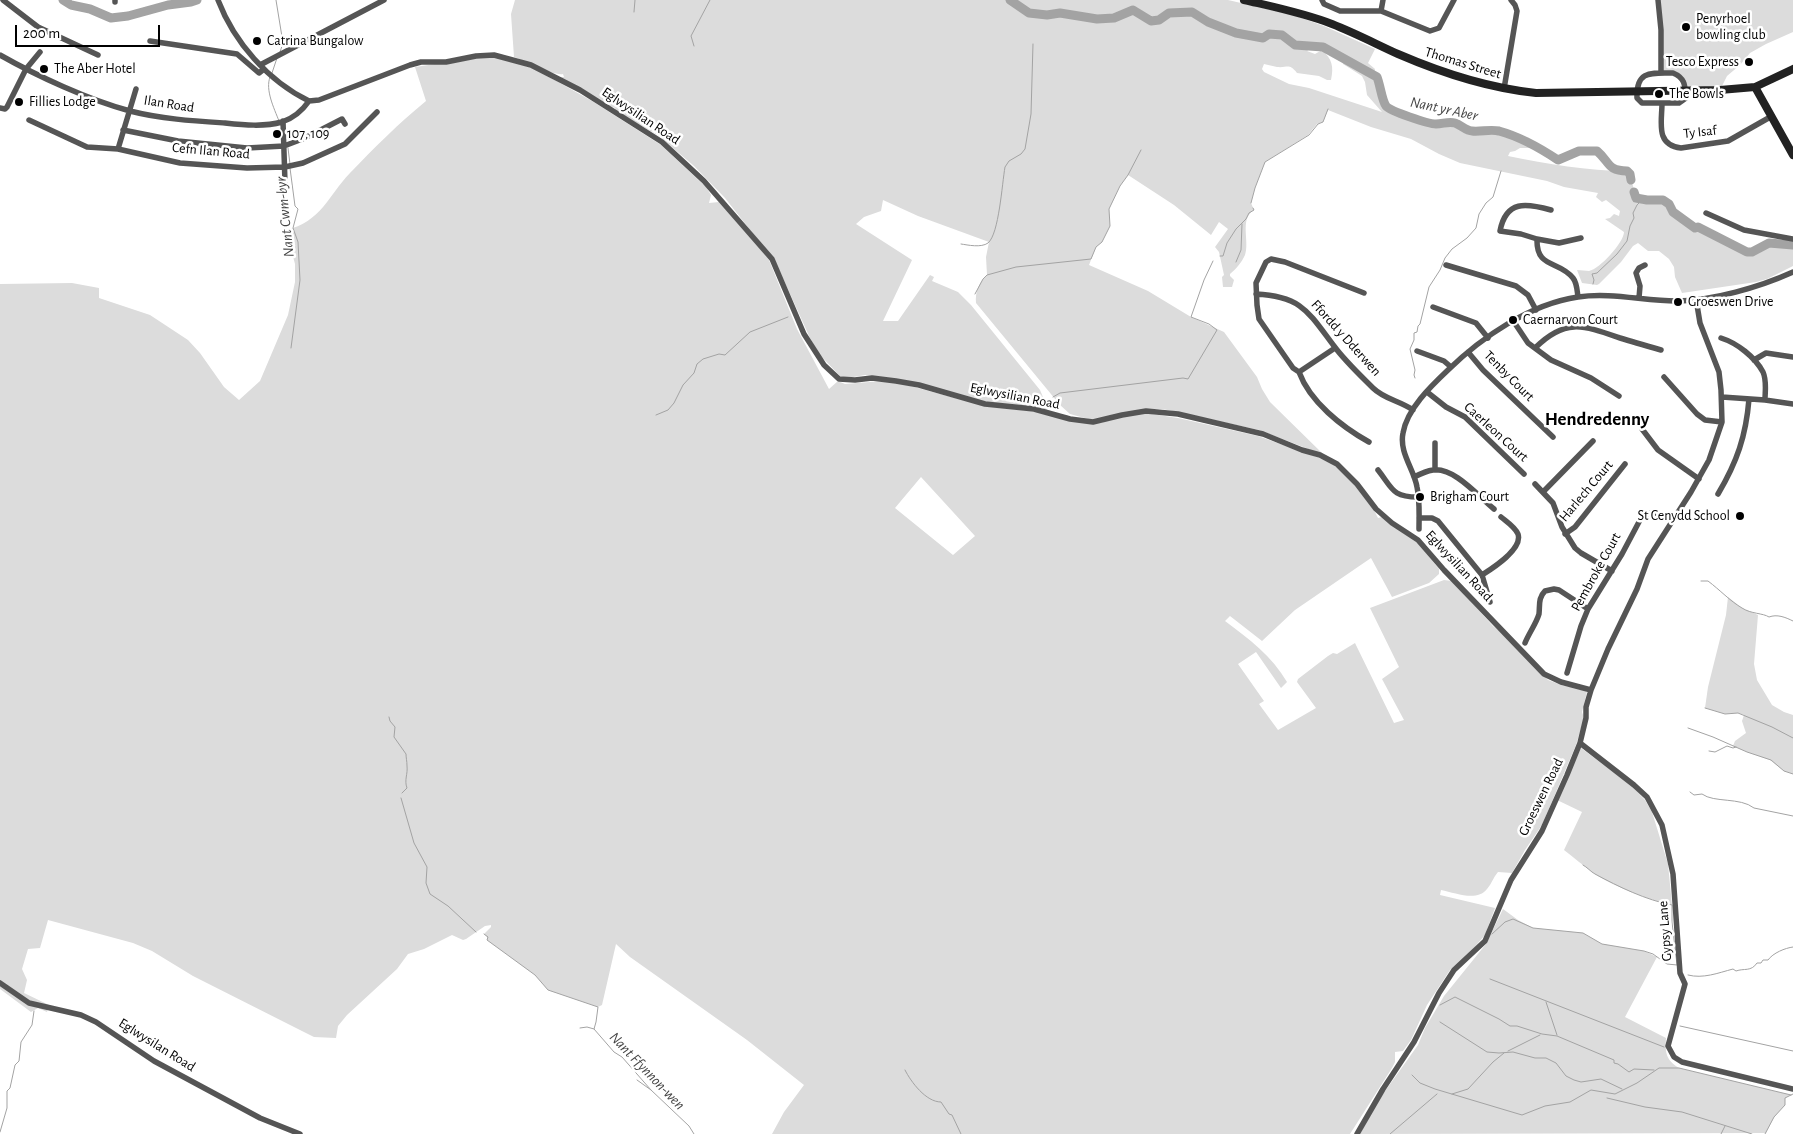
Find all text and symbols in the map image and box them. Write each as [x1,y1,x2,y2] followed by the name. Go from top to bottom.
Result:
[1696,11,1766,44] place label: Penyrhoel bowling club
[18,15,162,47] scale bar
[1680,21,1692,33] marker: Penyrhoel bowling club
[23,26,60,41] text: 200 m
[267,33,364,49] place label: Catrina Bungalow
[251,35,263,47] marker: Catrina Bungalow
[1423,43,1503,83] street label: Thomas Street
[1666,54,1739,70] place label: Tesco Express
[1743,56,1755,68] marker: Tesco Express
[54,61,136,77] place label: The Aber Hotel
[38,63,50,75] marker: The Aber Hotel
[599,84,683,148] street label: Eglwysilian Road
[1669,86,1724,102] place label: The Bowls
[1653,88,1665,100] marker: The Bowls
[143,92,195,116] street label: Ilan Road
[1409,93,1479,125] water label: Nant yr Aber
[29,94,96,110] place label: Fillies Lodge
[13,96,25,108] marker: Fillies Lodge
[1682,122,1718,142] street label: Ty Isaf
[287,126,329,142] place label: 107, 109
[271,128,283,140] marker: 107, 109
[171,139,251,163] street label: Cefn Ilan Road
[272,176,298,258] water label: Nant Cwm-byr
[1688,294,1773,310] place label: Groeswen Drive
[1307,296,1385,380] street label: Ffordd y Dderwen
[1672,296,1684,308] marker: Groeswen Drive
[1523,312,1618,328] place label: Caernarvon Court
[1507,314,1519,326] marker: Caernarvon Court
[1480,347,1538,405] street label: Tenby Court
[969,379,1061,413] street label: Eglwysilian Road
[1460,399,1532,465] street label: Caerleon Court
[1545,408,1649,430] district label: Hendredenny
[1555,457,1617,525] street label: Harlech Court
[1430,489,1509,505] place label: Brigham Court
[1414,491,1426,503] marker: Brigham Court
[1637,508,1730,524] place label: St Cenydd School
[1734,510,1746,522] marker: St Cenydd School
[1422,527,1496,605] street label: Eglwysilian Road
[1567,530,1625,614] street label: Pembroke Court
[1515,755,1567,839] street label: Groeswen Road
[1655,900,1675,962] street label: Gypsy Lane
[115,1015,199,1075] street label: Eglwysilan Road
[605,1028,689,1114] water label: Nant Ffynnon-wen

